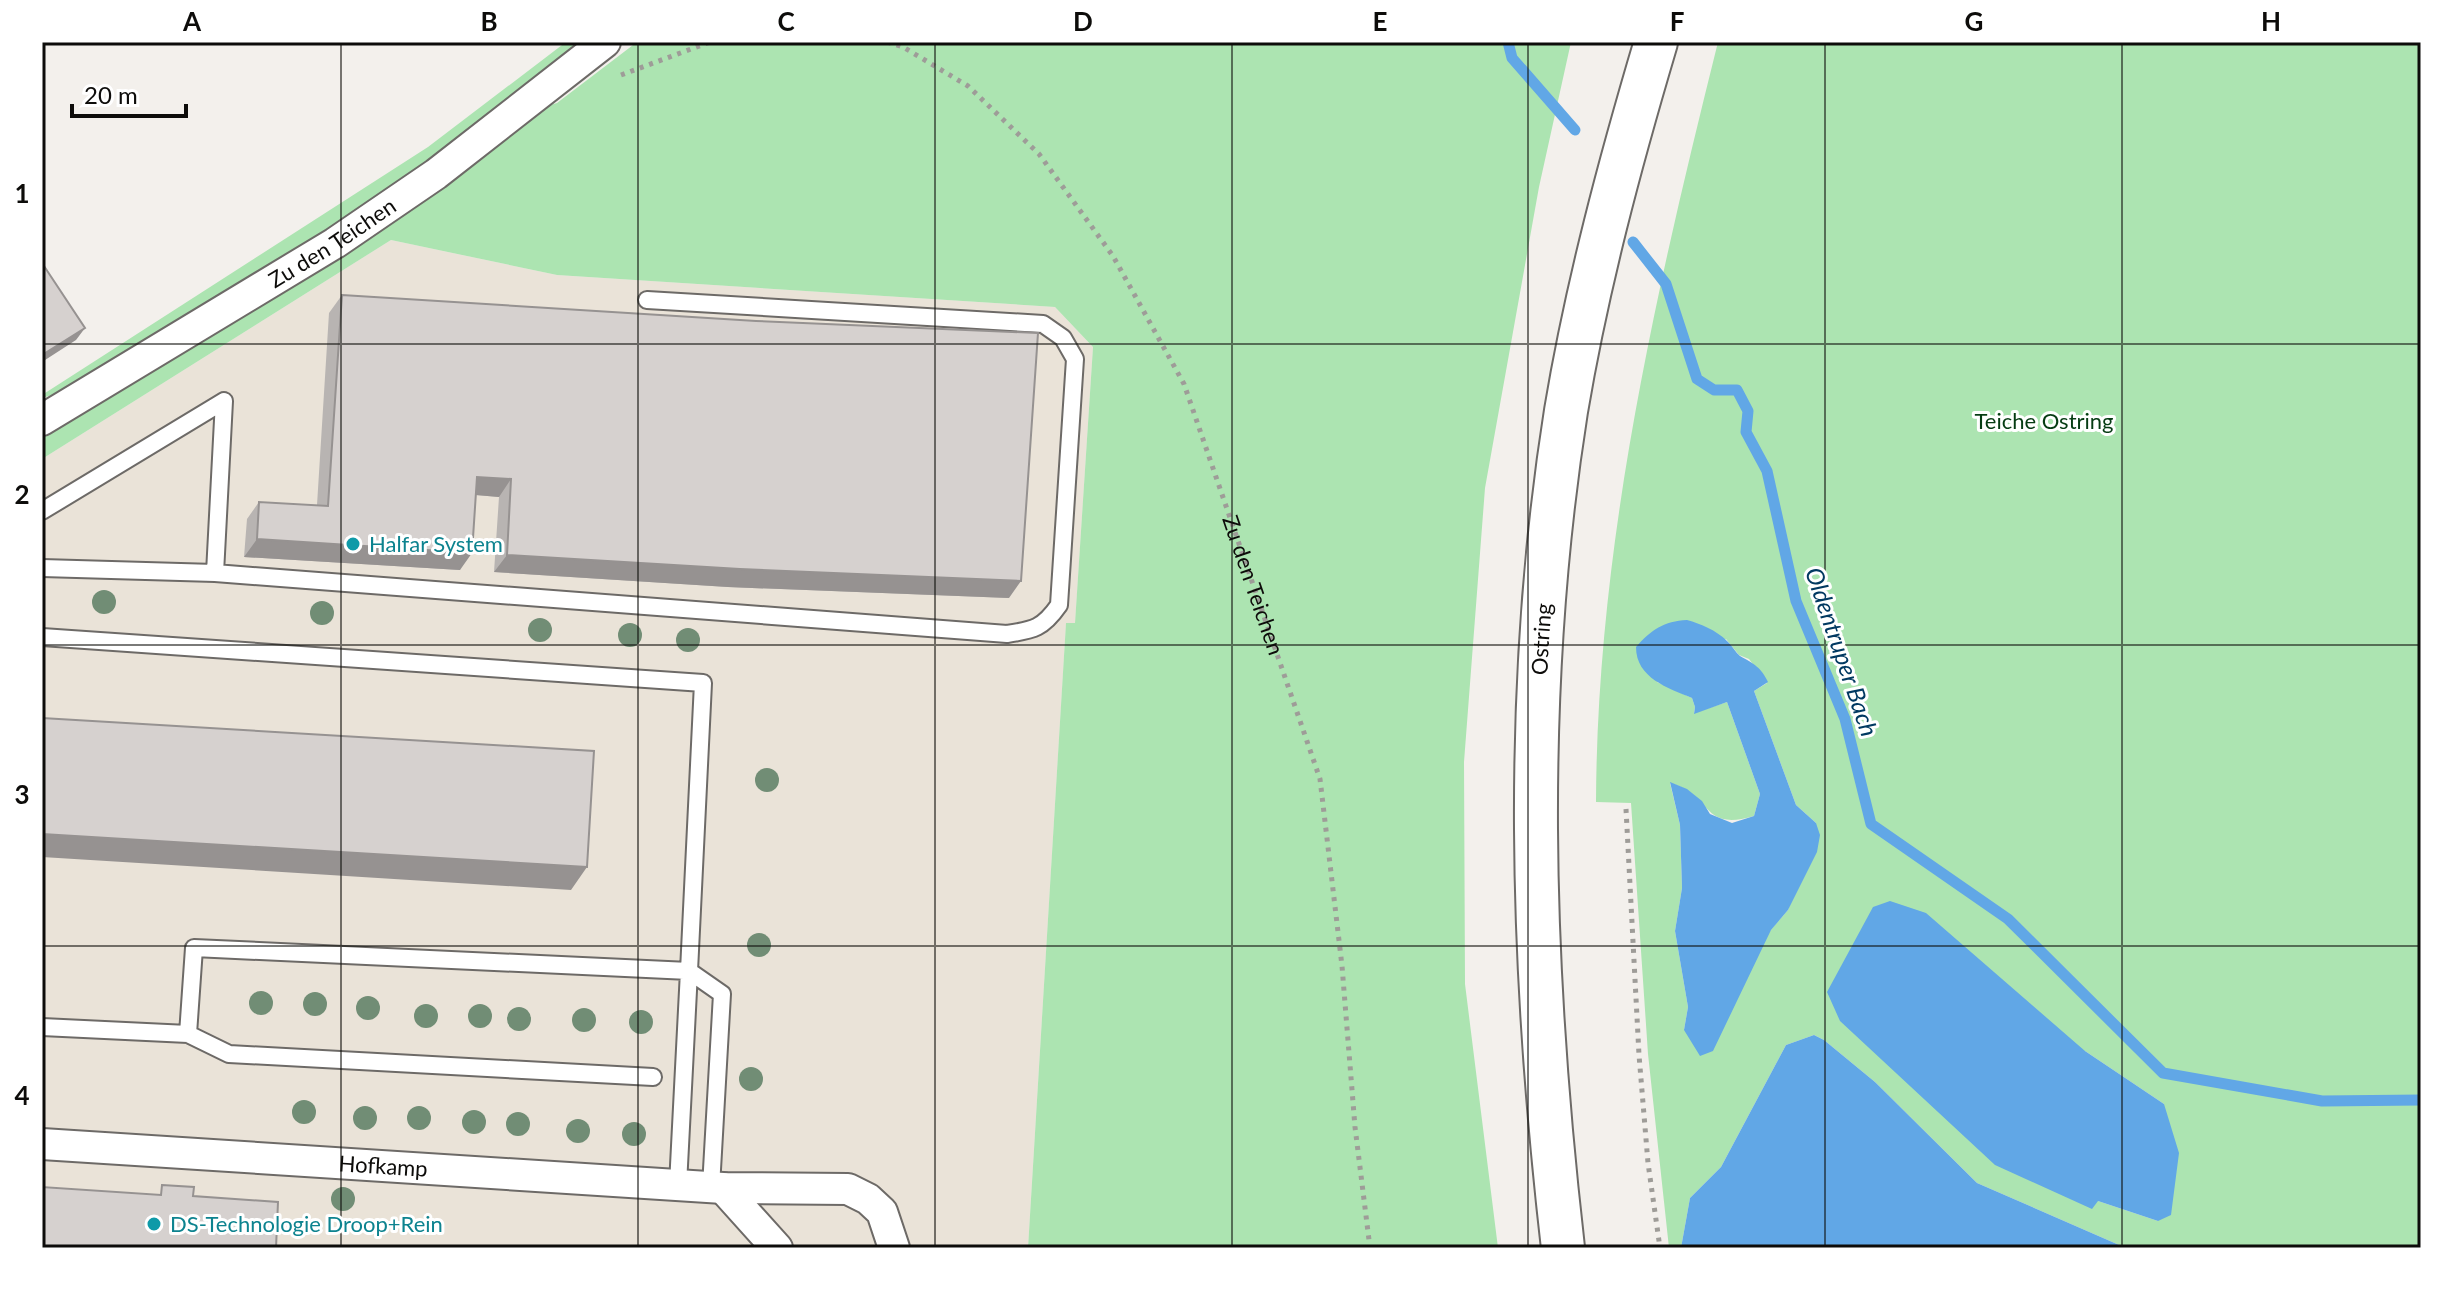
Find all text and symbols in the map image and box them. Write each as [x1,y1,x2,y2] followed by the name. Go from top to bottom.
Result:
[182,5,202,37] text: A
[480,5,498,37] text: B
[777,5,795,37] text: C
[1073,5,1093,37] text: D
[1373,5,1387,37] text: E
[1670,5,1684,37] text: F
[1965,5,1983,37] text: G
[2261,5,2281,37] text: H
[72,68,186,118] scale bar
[84,80,138,109] text: 20 m
[14,177,30,209] text: 1
[263,192,401,293] street label: Zu den Teichen
[1974,407,2114,434] park label: Teiche Ostring
[14,478,30,510] text: 2
[1217,512,1290,658] street label: Zu den Teichen
[369,530,503,557] place label: Halfar System
[344,535,362,553] marker: Halfar System
[1800,563,1885,740] water label: Oldentruper Bach
[1525,602,1557,676] street label: Ostring
[14,778,30,810] text: 3
[14,1079,30,1111] text: 4
[338,1149,429,1182] street label: Hofkamp
[170,1210,443,1237] place label: DS-Technologie Droop+Rein
[145,1215,163,1233] marker: DS-Technologie Droop+Rein

